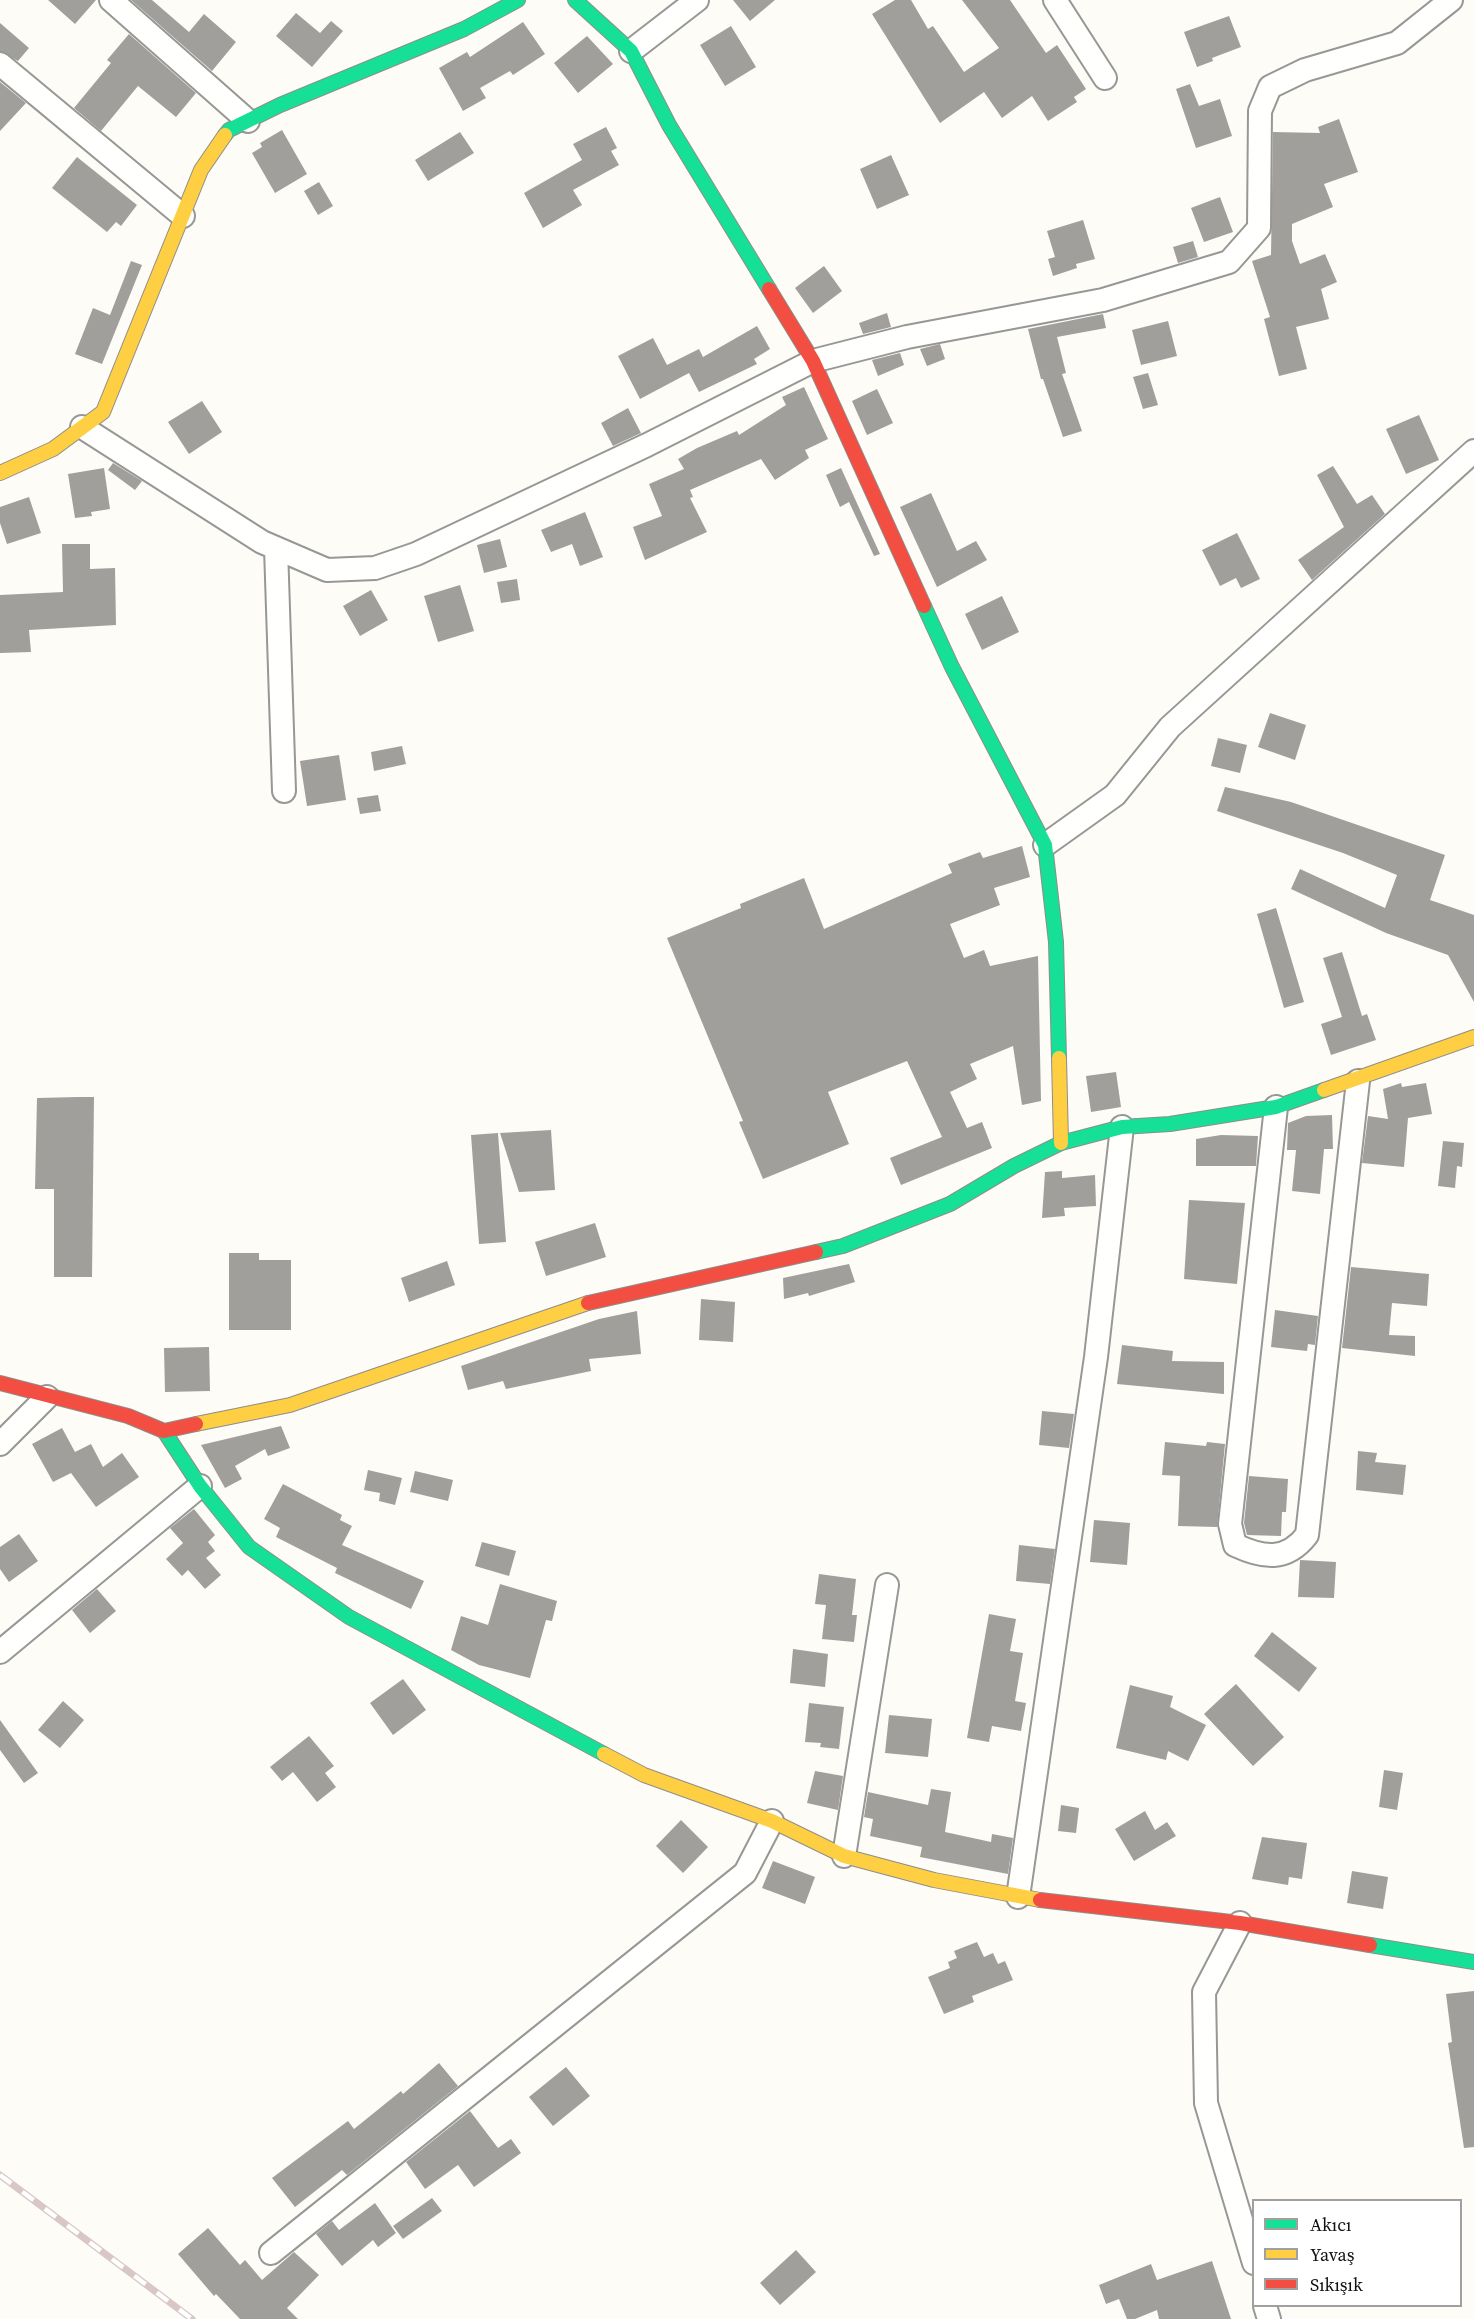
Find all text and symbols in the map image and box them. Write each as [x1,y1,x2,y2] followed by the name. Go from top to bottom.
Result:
[1252,2199,1462,2307] legend
[1310,2212,1351,2237] text: Akıcı
[1310,2242,1355,2267] text: Yavaş
[1310,2272,1363,2297] text: Sıkışık

